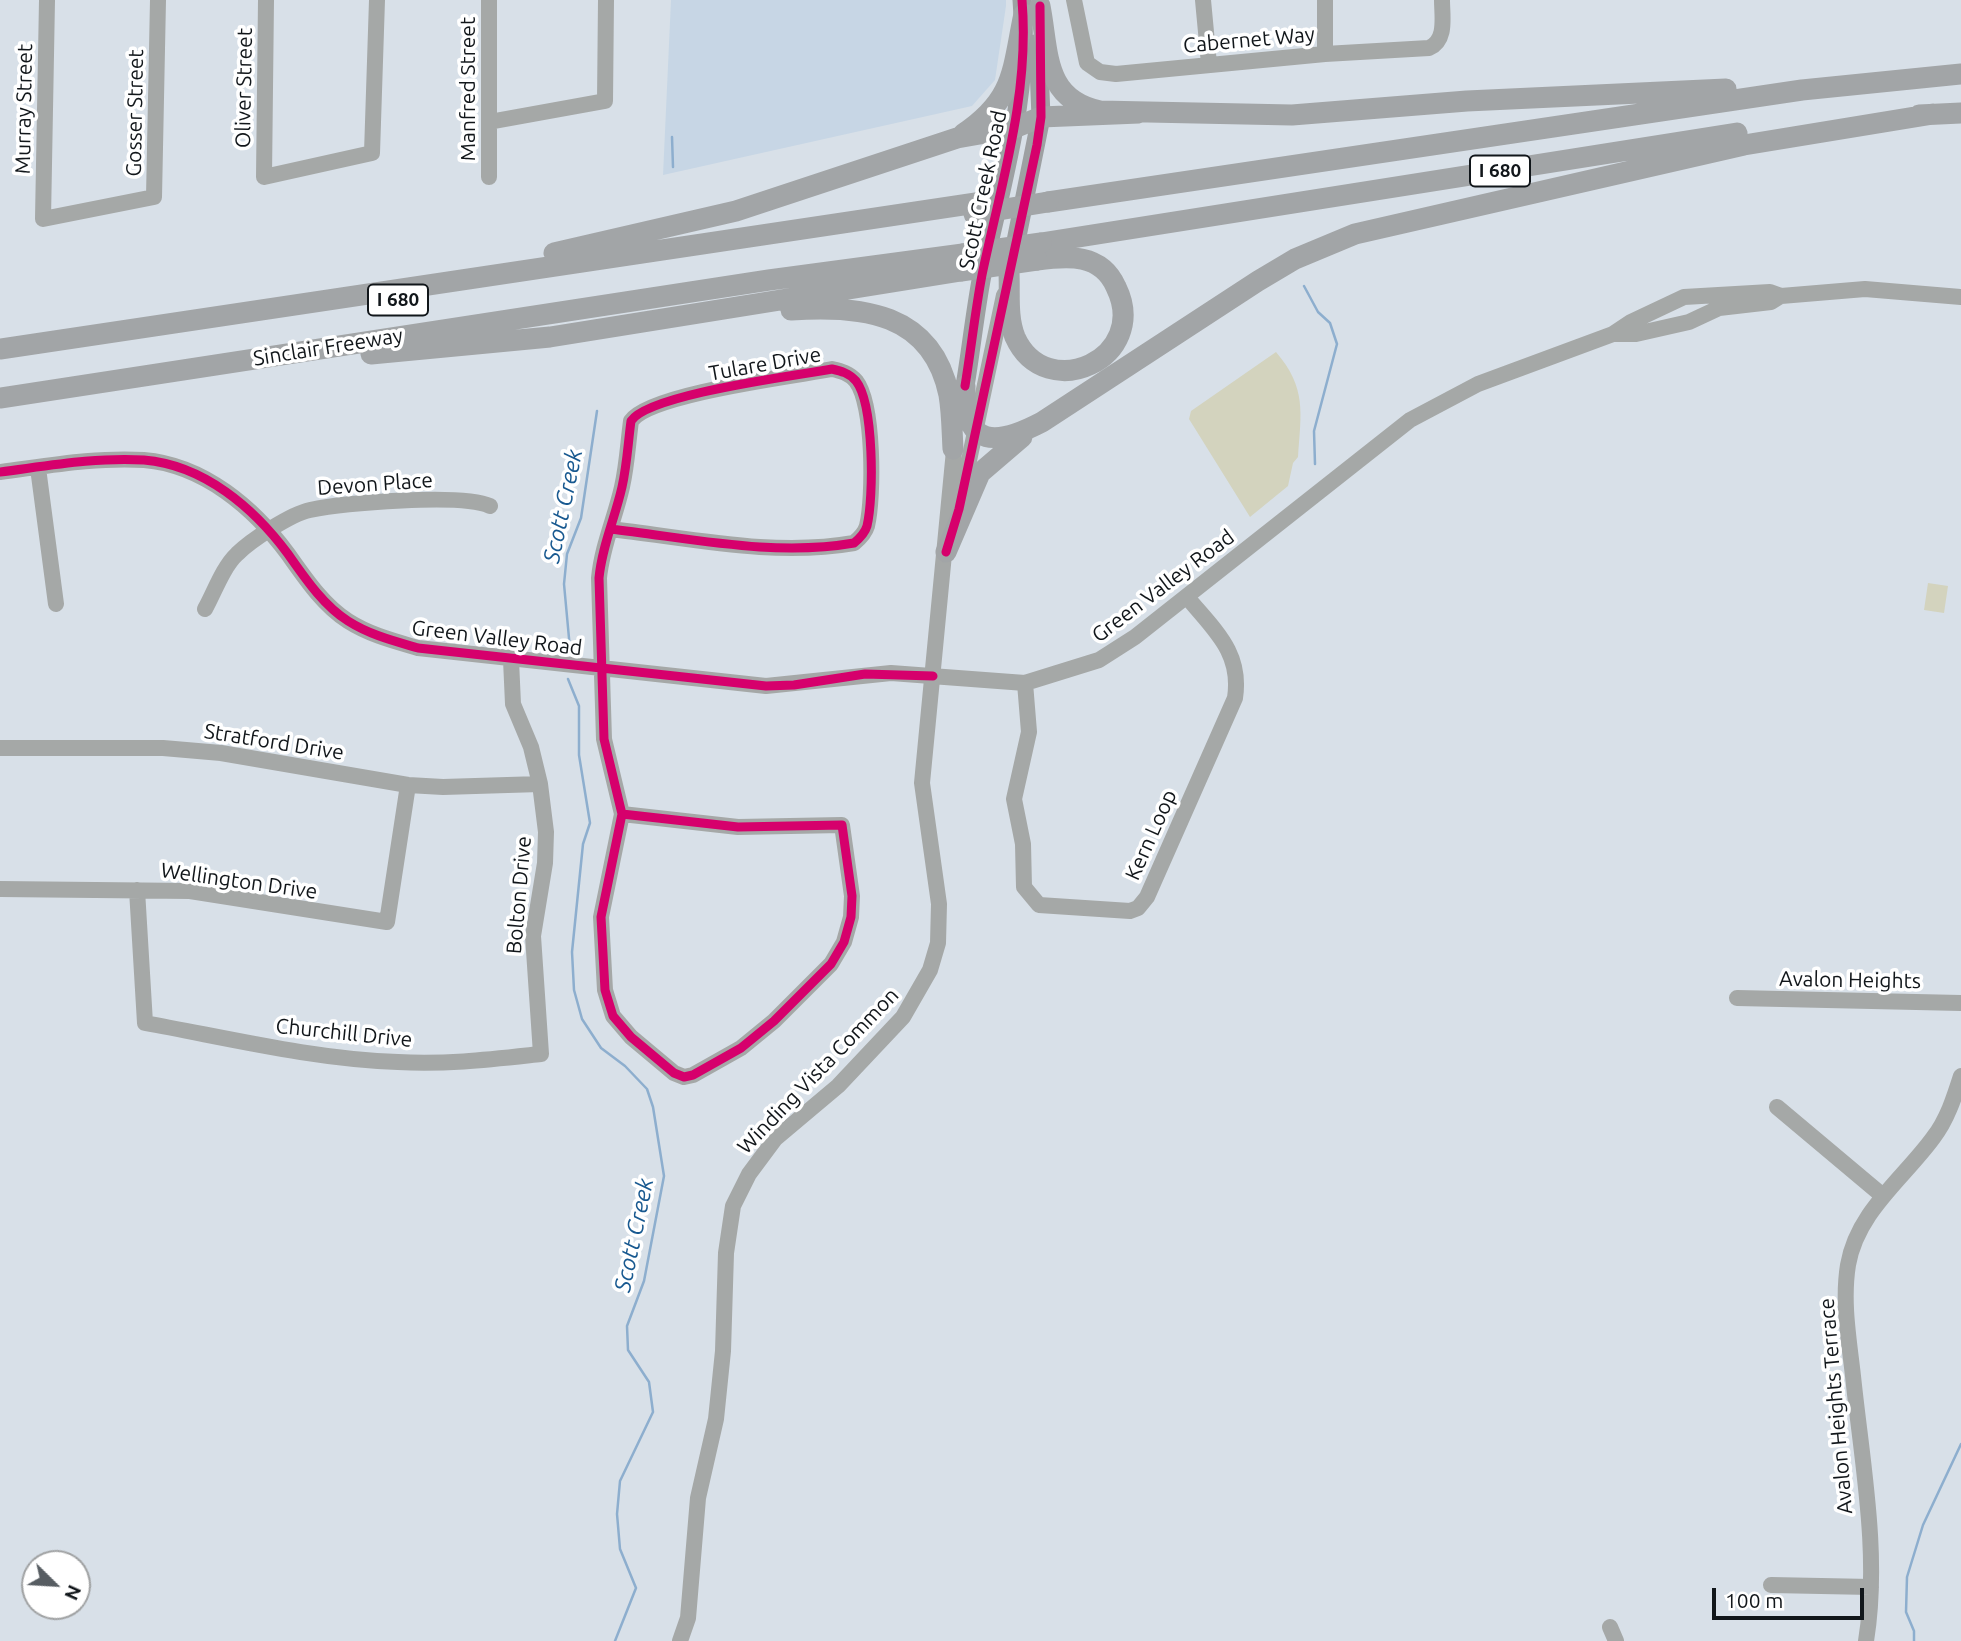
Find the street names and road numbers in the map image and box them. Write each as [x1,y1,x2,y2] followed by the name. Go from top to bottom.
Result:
[455,17,481,161] street label: Manfred Street
[1182,22,1316,58] street label: Cabernet Way
[230,28,258,148] street label: Oliver Street
[10,44,38,174] street label: Murray Street
[121,49,149,177] street label: Gosser Street
[954,108,1012,272] street label: Scott Creek Road
[1470,155,1530,186] road number: I 680
[368,284,428,316] road number: I 680
[251,323,405,371] street label: Sinclair Freeway
[707,342,823,386] street label: Tulare Drive
[316,467,434,501] street label: Devon Place
[1087,524,1239,648] street label: Green Valley Road
[410,615,584,661] street label: Green Valley Road
[202,719,346,765] street label: Stratford Drive
[1120,786,1182,884] street label: Kern Loop
[501,835,537,955] street label: Bolton Drive
[159,858,319,904] street label: Wellington Drive
[1779,966,1921,994] street label: Avalon Heights
[732,983,904,1159] street label: Winding Vista Common
[275,1013,413,1053] street label: Churchill Drive
[1814,1297,1858,1515] street label: Avalon Heights Terrace

